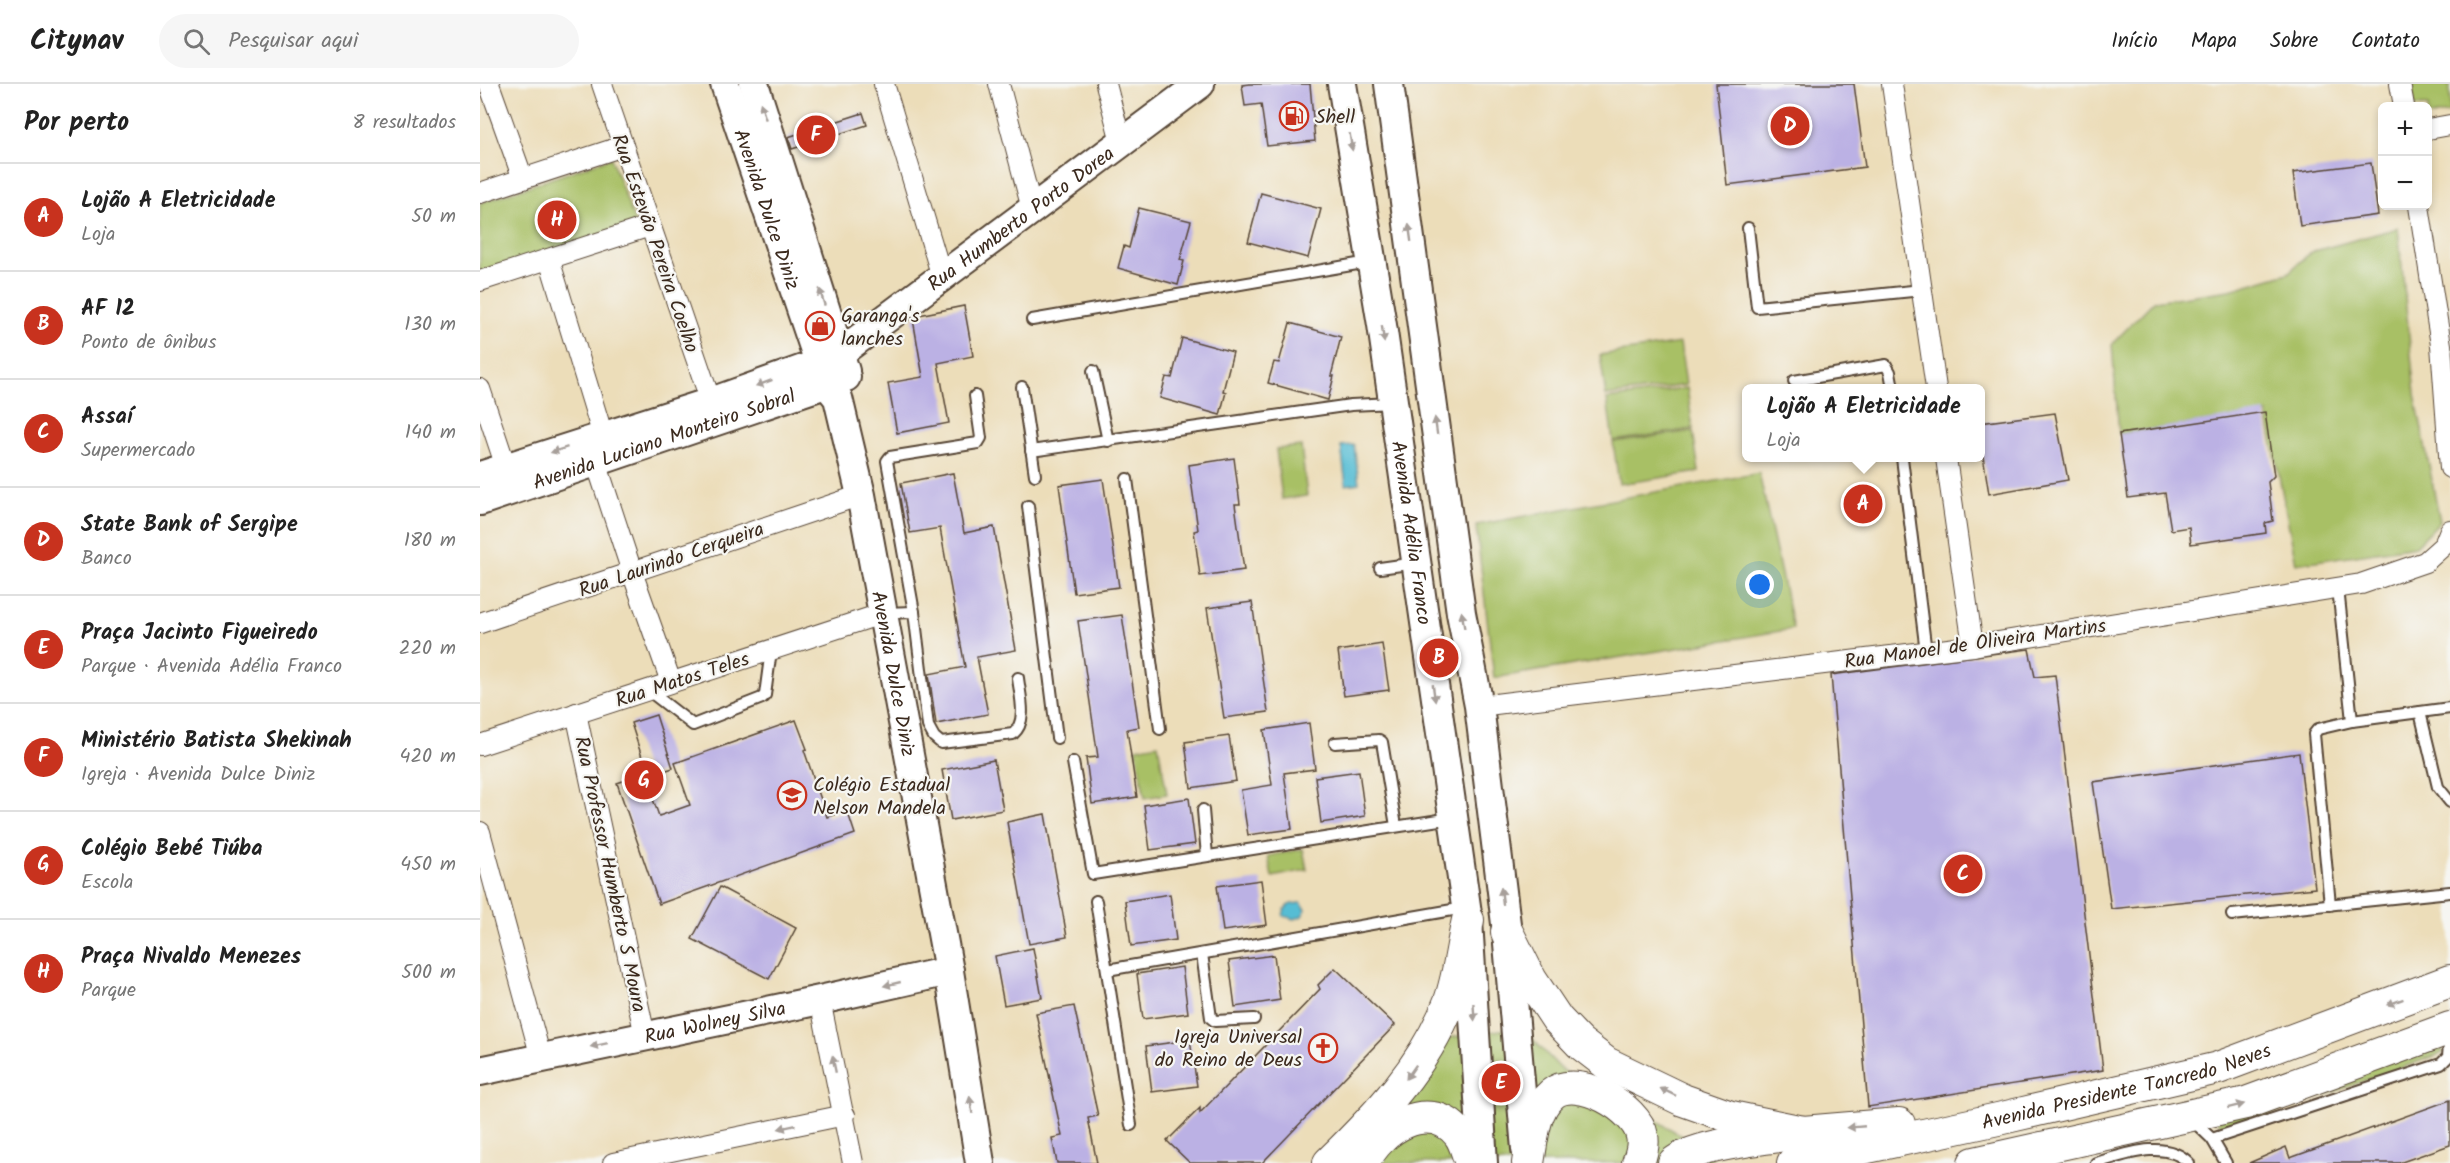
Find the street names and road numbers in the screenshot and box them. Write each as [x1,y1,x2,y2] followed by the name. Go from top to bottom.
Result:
[723,125,807,294] street label: Avenida Dulce Diniz
[602,130,707,357] street label: Rua Estevão Pereira Coelho
[921,139,1122,301] street label: Rua Humberto Porto Dorea
[529,381,800,500] street label: Avenida Luciano Monteiro Sobral
[1381,439,1439,627] street label: Avenida Adélia Franco
[575,514,769,608] street label: Rua Laurindo Cerqueira
[861,588,923,759] street label: Avenida Dulce Diniz
[1842,611,2109,679] street label: Rua Manoel de Oliveira Martins
[611,644,754,718] street label: Rua Matos Teles
[564,733,654,1015] street label: Rua Professor Humberto S Moura
[642,994,789,1054] street label: Rua Wolney Silva
[1979,1035,2277,1140] street label: Avenida Presidente Tancredo Neves

